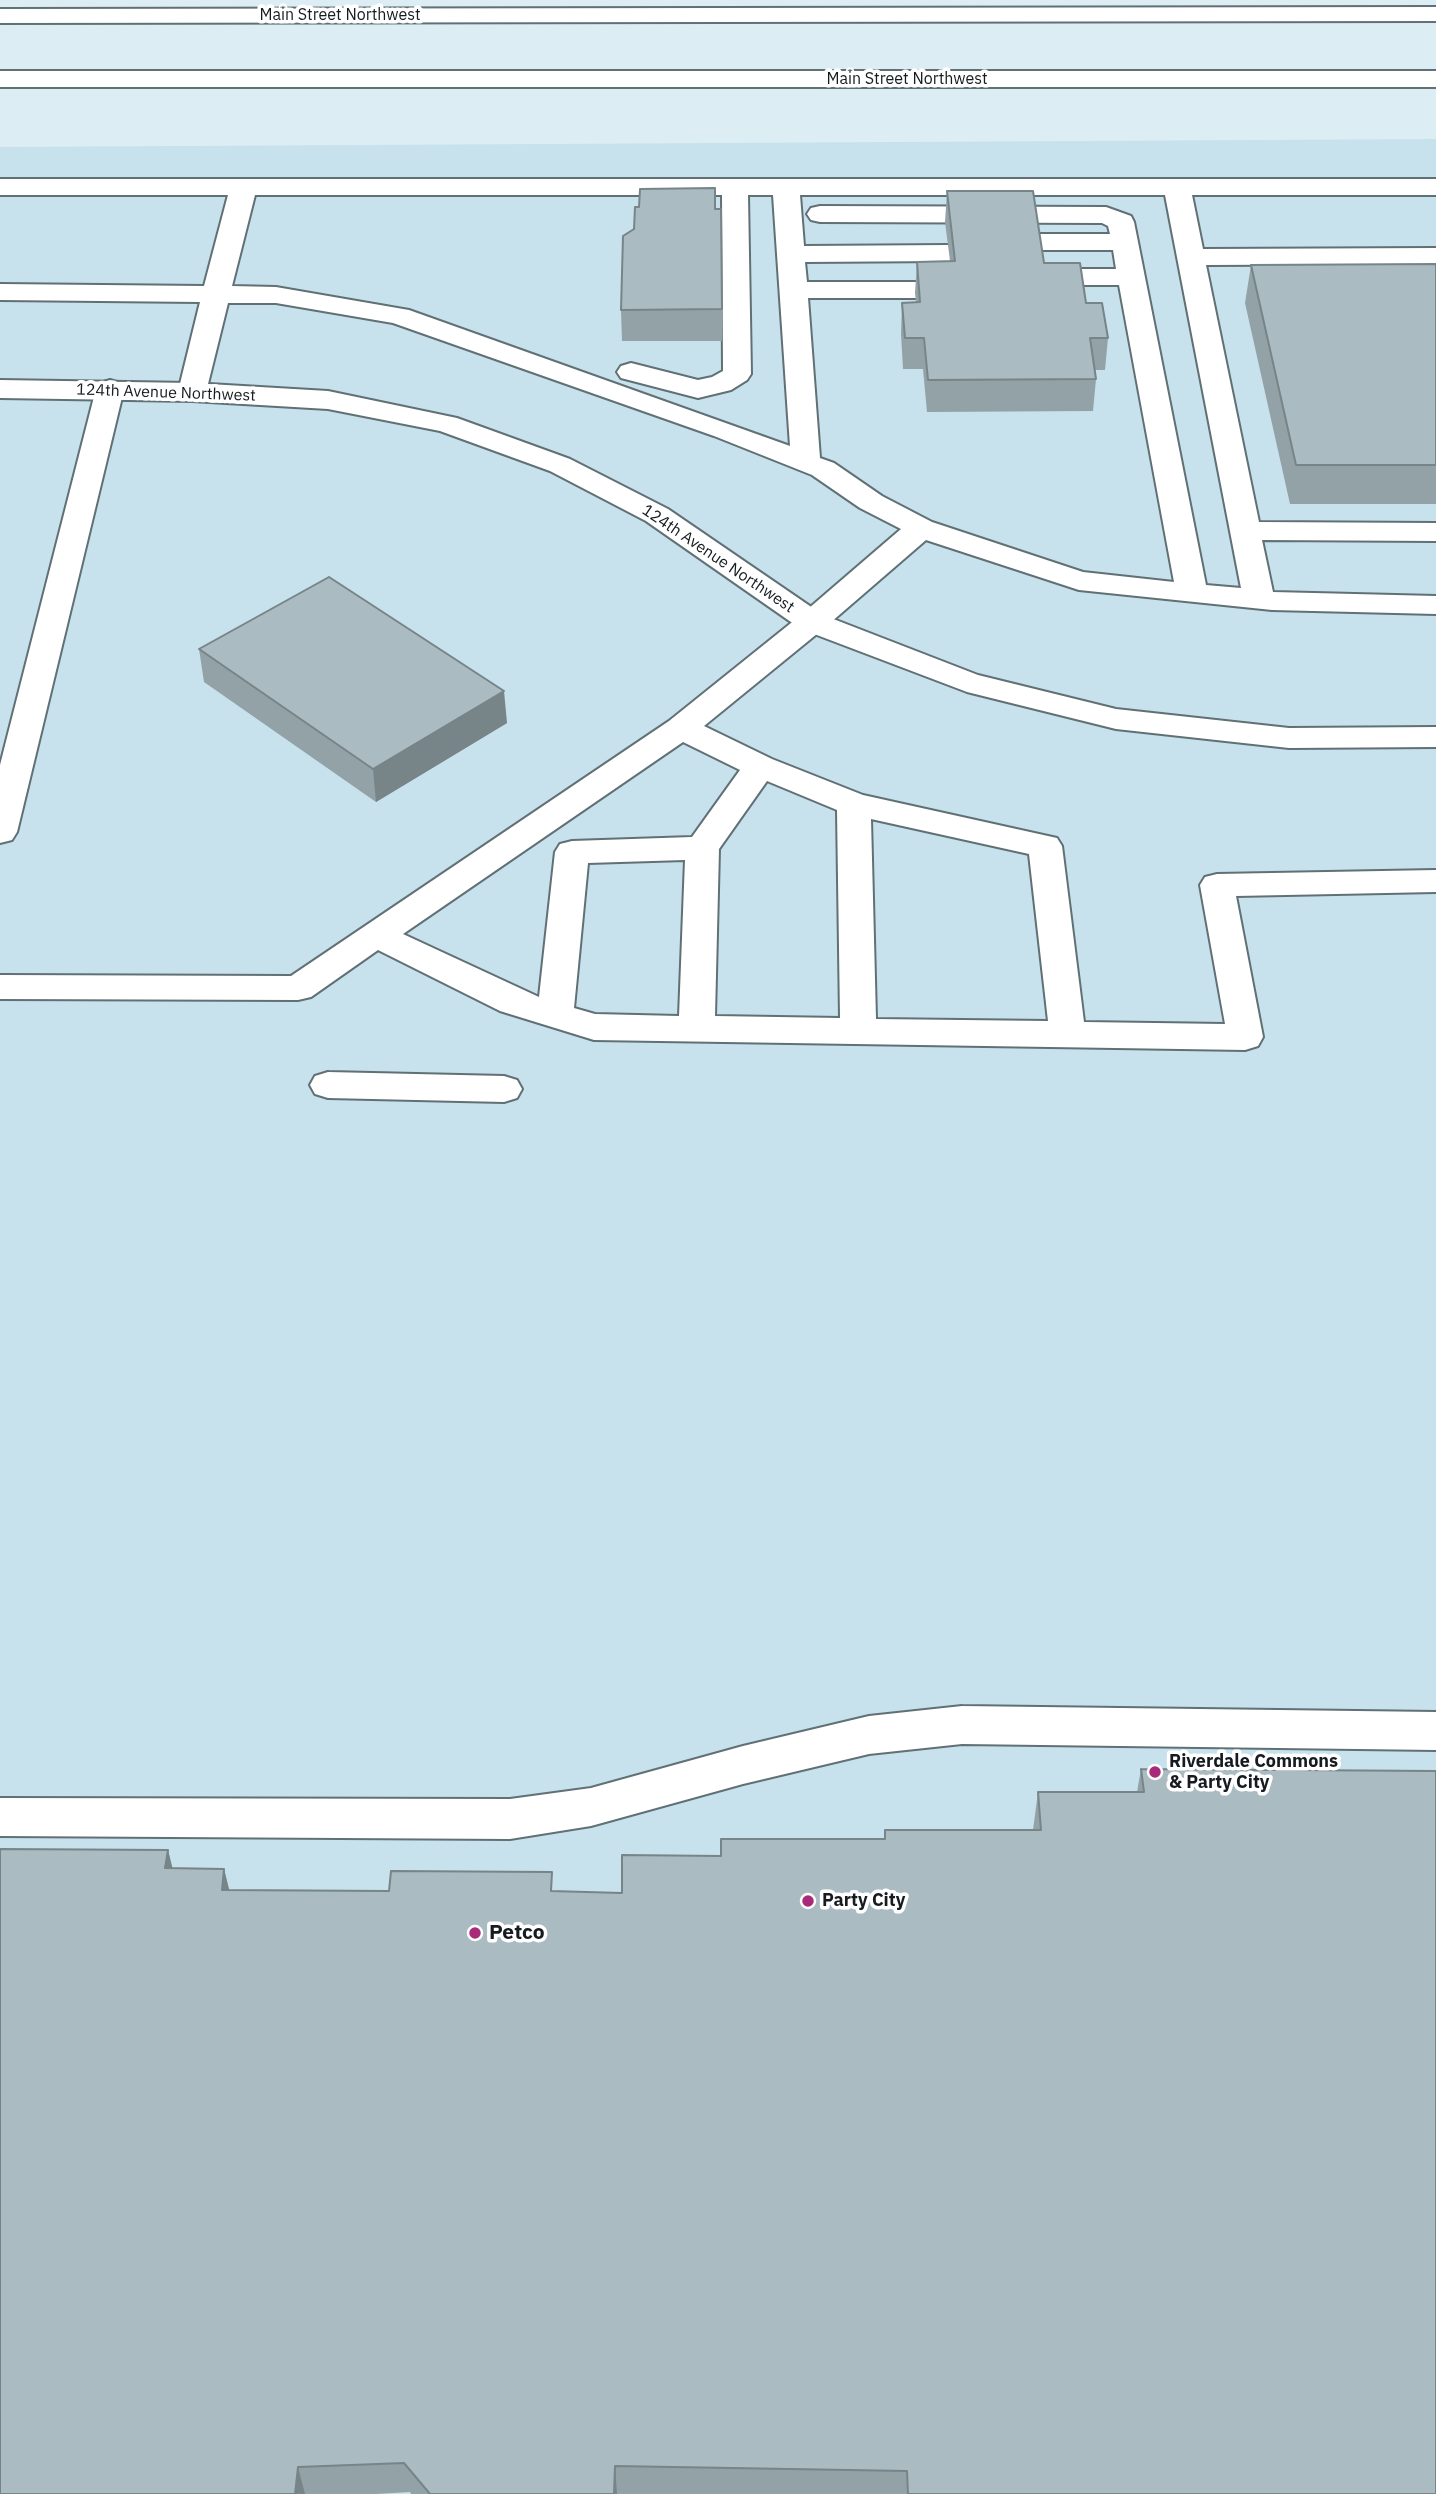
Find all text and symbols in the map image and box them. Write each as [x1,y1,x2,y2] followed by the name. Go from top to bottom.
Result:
[259,5,421,25] street label: Main Street Northwest
[826,69,988,89] street label: Main Street Northwest
[76,380,256,406] street label: 124th Avenue Northwest
[638,501,798,617] street label: 124th Avenue Northwest
[1169,1751,1338,1794] place label: Riverdale Commons & Party City
[1147,1764,1163,1780] marker: Riverdale Commons & Party City
[822,1890,905,1912] place label: Party City
[800,1893,816,1909] marker: Party City
[489,1920,545,1946] place label: Petco
[467,1925,483,1941] marker: Petco

